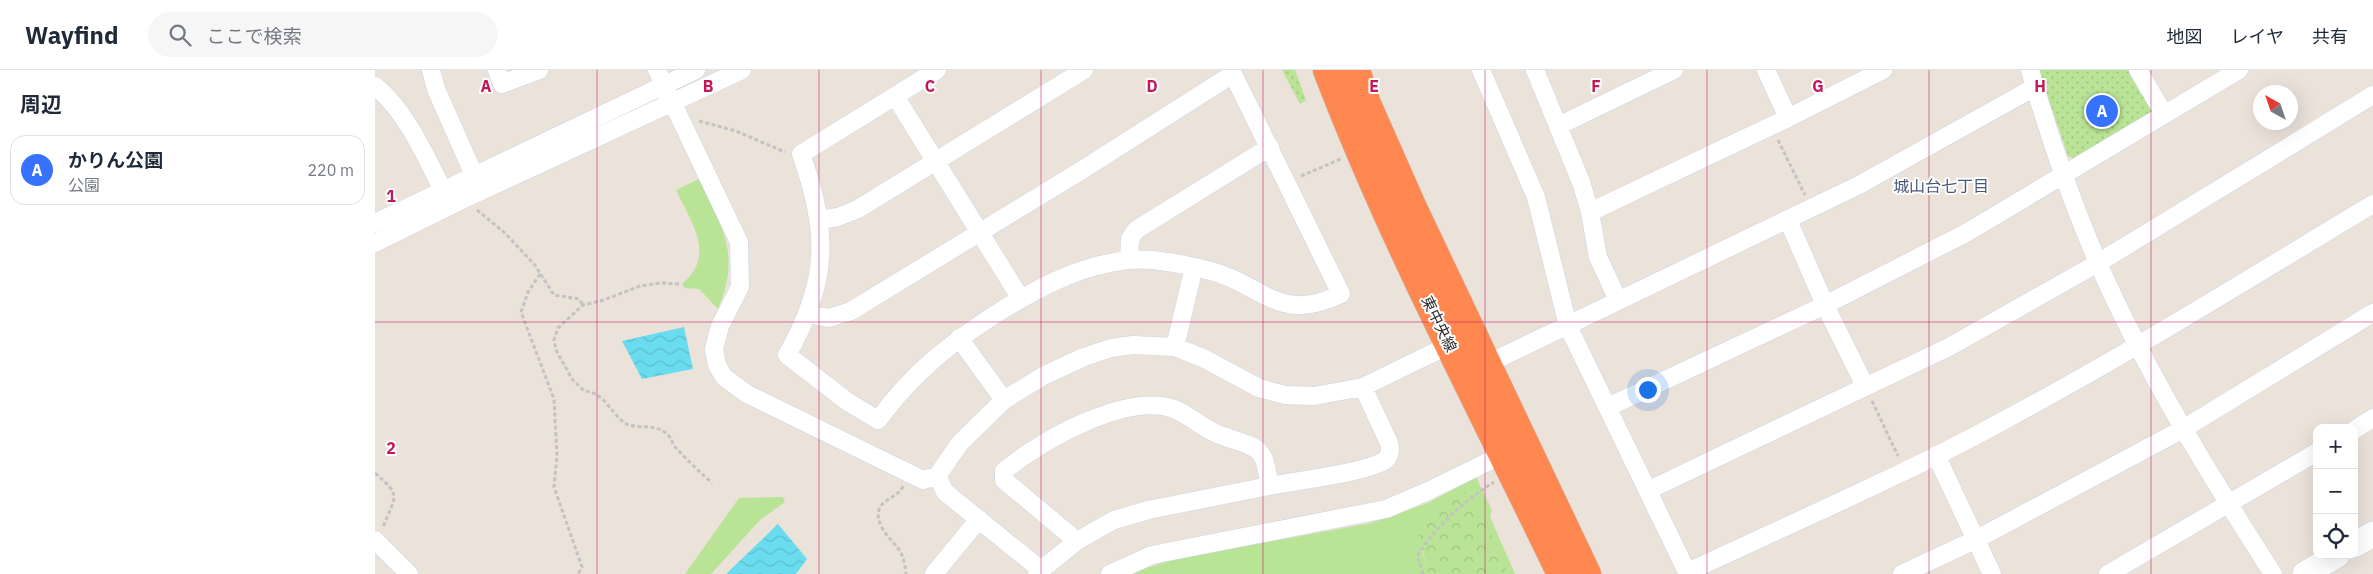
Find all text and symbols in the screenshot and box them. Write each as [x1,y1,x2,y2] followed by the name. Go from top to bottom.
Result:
[148,12,498,57] search box
[25,19,118,51] text: Wayfind
[166,21,194,49] icon: search
[206,24,302,48] text: ここで検索
[2167,25,2203,48] text: 地図
[2231,25,2284,48] text: レイヤ
[2312,25,2348,48] text: 共有
[481,76,492,96] text: A
[703,76,714,96] text: B
[925,76,935,96] text: C
[1146,76,1158,96] text: D
[1369,76,1379,96] text: E
[1591,76,1601,96] text: F
[1812,76,1824,96] text: G
[2034,76,2046,96] text: H
[2253,85,2298,130] north arrow
[20,90,62,118] text: 周辺
[2086,92,2118,130] pin: A
[68,148,163,172] text: かりん公園
[32,160,42,180] text: A
[307,160,354,180] text: 220 m
[68,175,100,195] text: 公園
[1893,176,1989,196] district label: 城山台七丁目
[386,186,396,206] text: 1
[1418,293,1461,355] street label: 東中央線
[1635,377,1661,403] your location
[2313,424,2358,559] map controls
[2313,424,2358,469] button: +
[386,438,396,458] text: 2
[2313,469,2358,514] button: −
[2313,514,2358,559] button: locate

